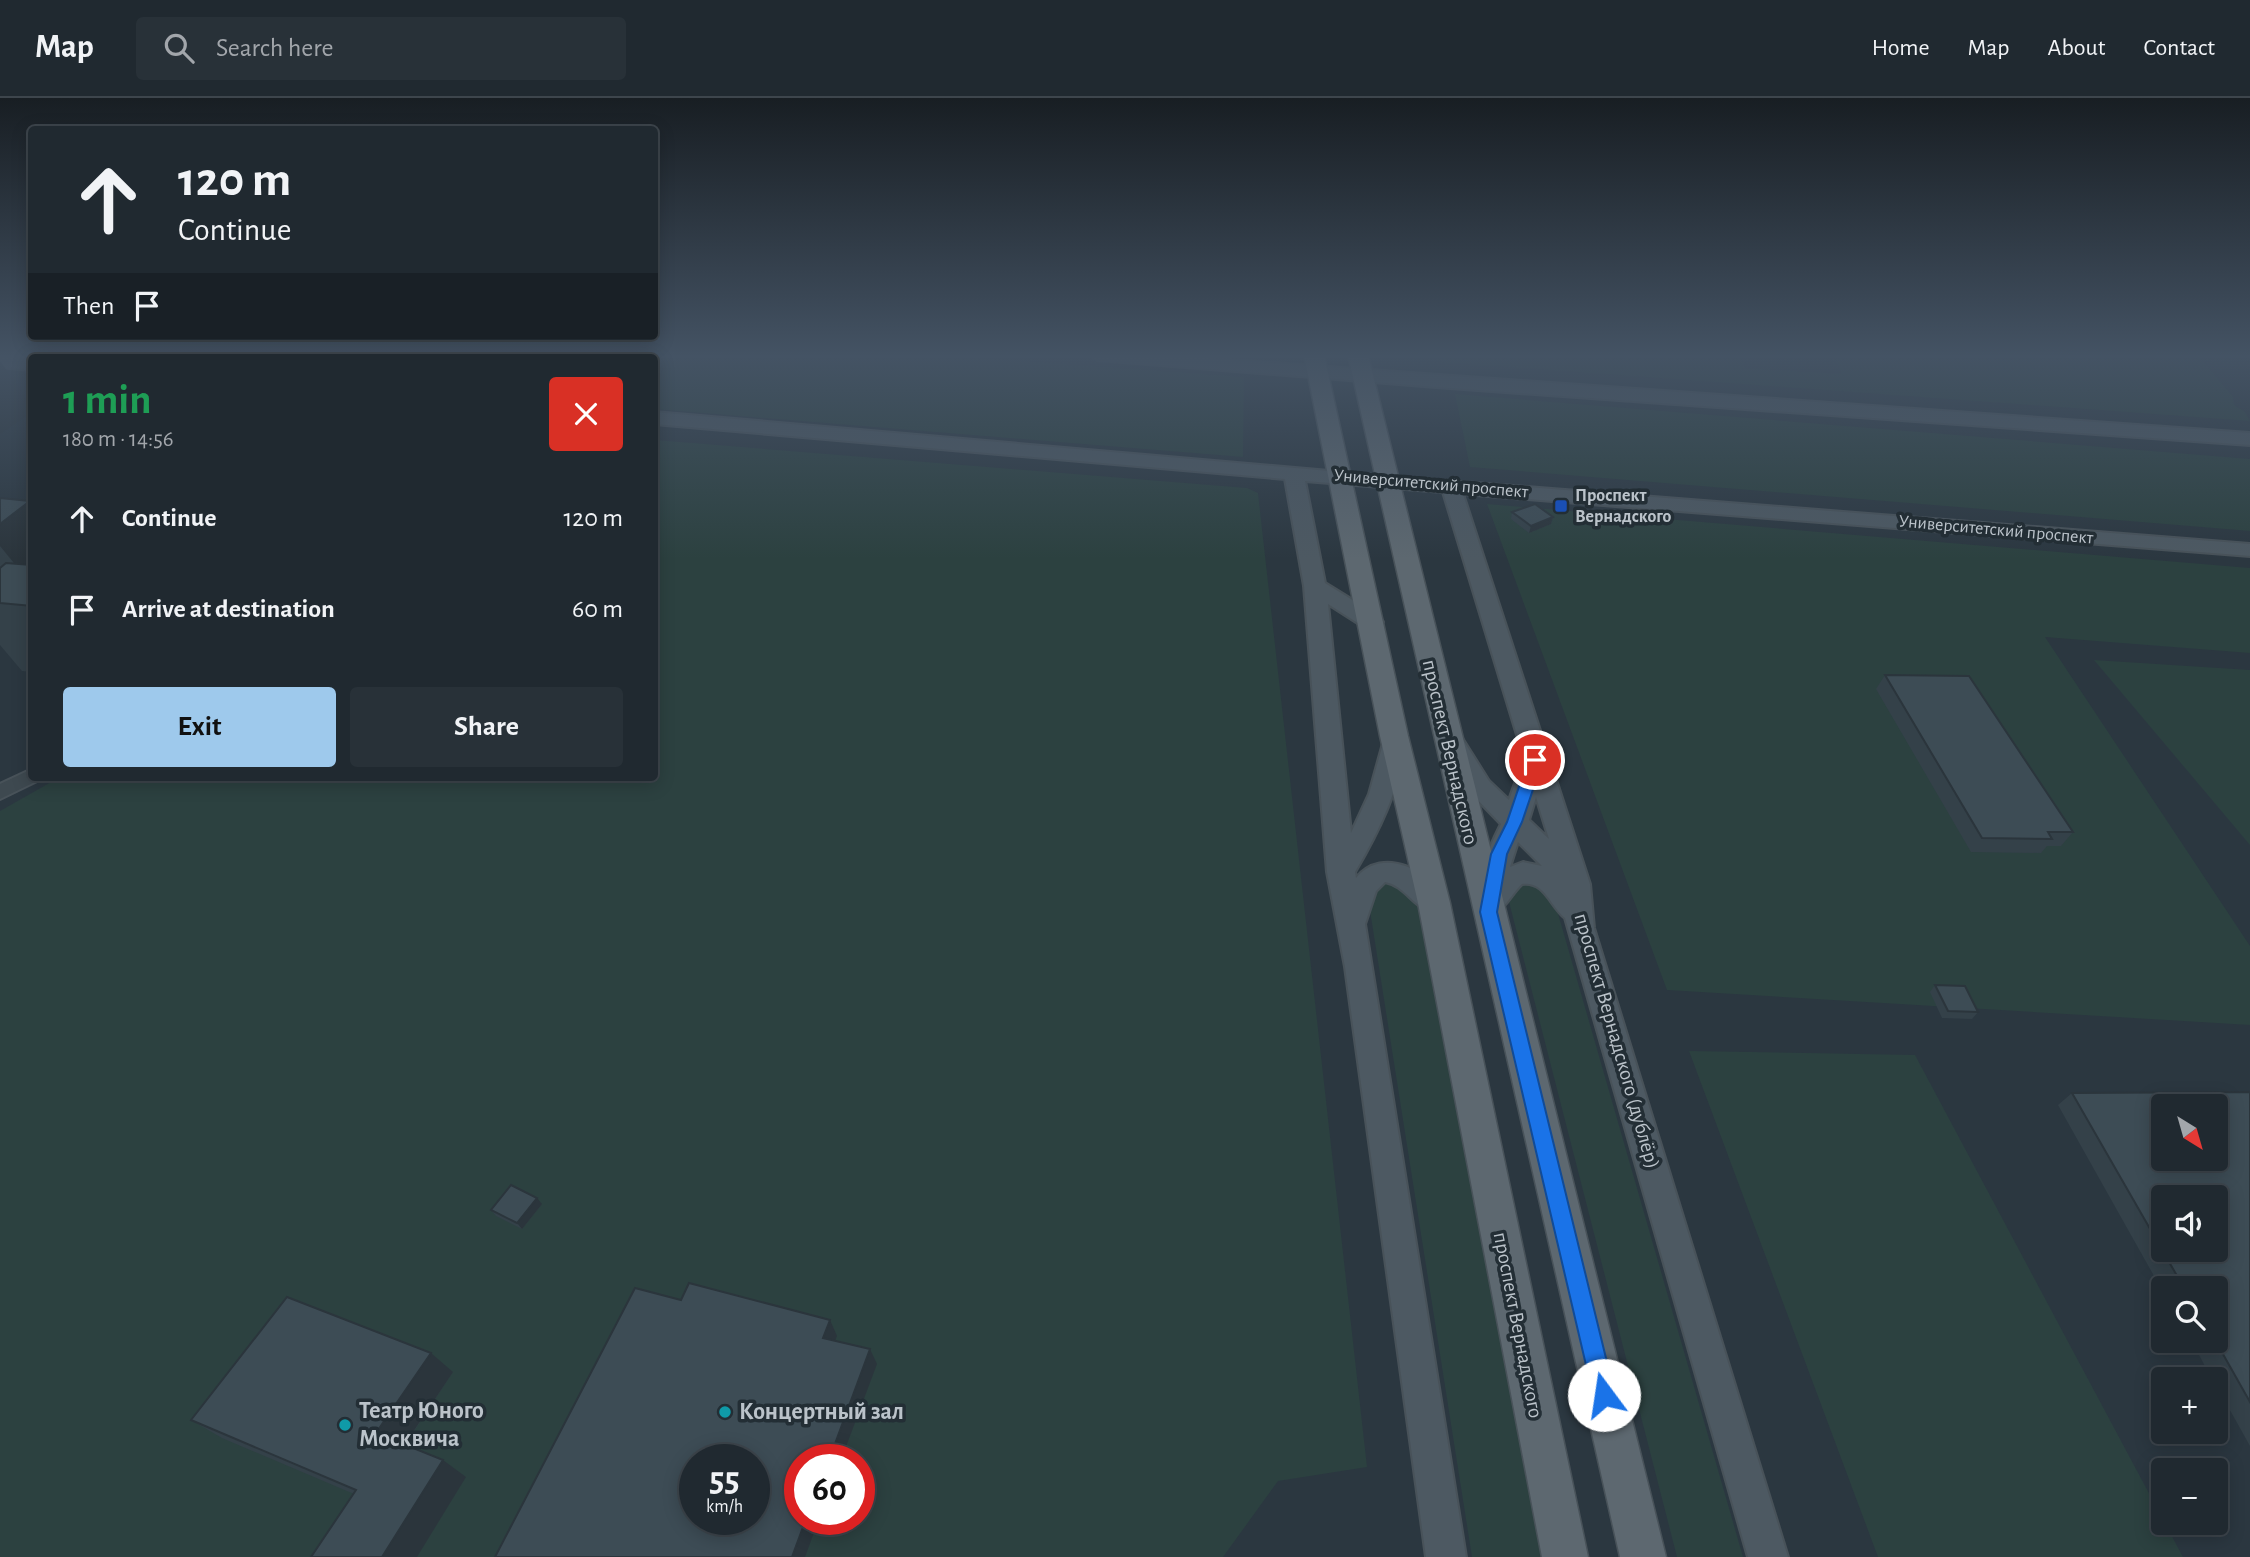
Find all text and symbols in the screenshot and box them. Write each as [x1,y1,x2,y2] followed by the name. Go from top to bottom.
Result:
[136,17,626,80] search box
[160,29,198,67] icon: search
[35,31,94,64] text: Map
[216,35,334,61] text: Search here
[1872,36,1930,60] text: Home
[1968,36,2010,60] text: Map
[2048,36,2105,60] text: About
[2143,36,2215,60] text: Contact
[63,154,154,245] icon: ahead
[178,156,291,205] text: 120 m
[178,214,291,246] text: Continue
[128,287,166,325] icon: arrive
[63,293,114,319] text: Then
[549,377,623,451] button: close
[63,379,152,421] text: 1 min
[63,428,174,451] text: 180 m · 14:56
[1333,467,1529,502] street label: Университетский проспект
[1575,487,1671,526] place label: Проспект Вернадского
[1553,498,1569,514] marker: Проспект Вернадского
[63,500,101,538] icon: ahead
[122,505,217,531] text: Continue
[563,505,623,531] text: 120 m
[1898,513,2094,548] street label: Университетский проспект
[63,591,101,629] icon: arrive
[122,596,335,622] text: Arrive at destination
[572,596,623,622] text: 60 m
[1419,658,1481,846] street label: проспект Вернадского
[63,687,336,767] button: Exit
[350,687,623,767] button: Share
[1505,730,1565,790] pin
[1516,741,1554,779] icon: arrive
[1570,911,1664,1171] street label: проспект Вернадского (дублёр)
[2151,1094,2228,1171] north arrow
[2151,1094,2228,1535] map controls
[2151,1185,2228,1262] button: sound
[1490,1230,1546,1420] street label: проспект Вернадского
[2151,1276,2228,1353] button: search
[1567,1358,1641,1432] position arrow
[2151,1367,2228,1444] button: +
[359,1399,484,1451] place label: Театр Юного Москвича
[739,1400,904,1424] place label: Концертный зал
[717,1404,733,1420] marker: Концертный зал
[337,1417,353,1433] marker: Театр Юного Москвича
[784,1444,875,1535] speed limit sign: 60
[2151,1458,2228,1535] button: −
[709,1463,740,1498] text: 55
[706,1498,743,1516] text: km/h

